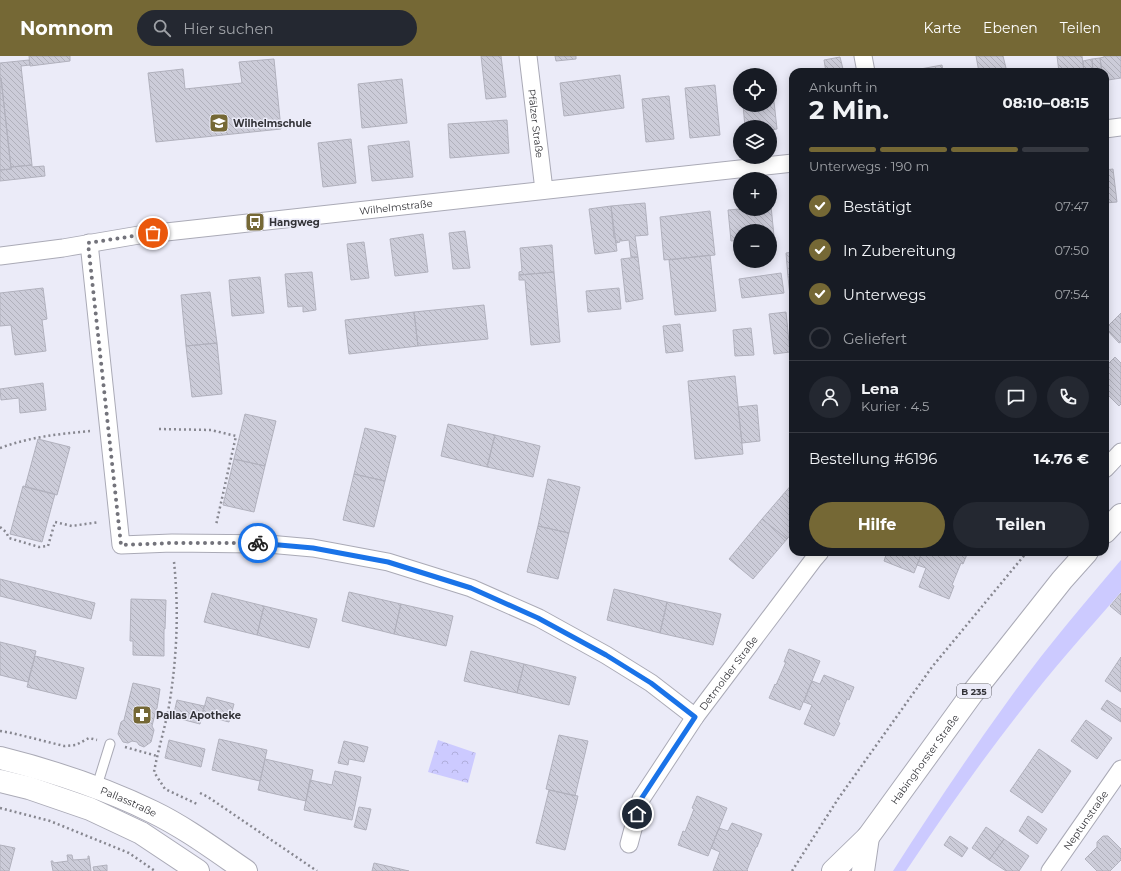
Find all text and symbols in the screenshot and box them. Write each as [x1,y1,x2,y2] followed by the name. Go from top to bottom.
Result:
[137,10,417,46] search box
[20,17,113,40] text: Nomnom
[151,17,173,39] icon: search
[183,19,274,38] text: Hier suchen
[923,19,961,37] text: Karte
[983,19,1038,37] text: Ebenen
[1060,19,1101,37] text: Teilen
[733,68,777,268] map controls
[733,68,777,112] button: locate
[809,79,878,95] text: Ankunft in
[526,88,547,159] street label: Pfälzer Straße
[1002,93,1089,112] text: 08:10–08:15
[809,94,889,126] text: 2 Min.
[208,112,230,134] school or university icon: Wilhelmschule
[233,117,312,130] place label: Wilhelmschule
[733,120,777,164] button: layers
[809,158,929,174] text: Unterwegs · 190 m
[733,172,777,216] button: +
[809,195,831,217] icon: check
[359,196,433,217] street label: Wilhelmstraße
[843,197,912,216] text: Bestätigt
[1055,198,1089,214] text: 07:47
[244,211,266,233] bus stop icon: Hangweg
[136,216,170,250] pin
[269,216,320,229] place label: Hangweg
[142,222,164,244] icon: bag
[733,224,777,268] button: −
[809,239,831,261] icon: check
[843,241,956,260] text: In Zubereitung
[1054,242,1089,258] text: 07:50
[809,283,831,305] icon: check
[843,285,926,304] text: Unterwegs
[1054,286,1089,302] text: 07:54
[843,329,907,348] text: Geliefert
[809,376,851,418] button: person
[995,376,1037,418] button: chat
[1047,376,1089,418] button: phone
[861,379,899,398] text: Lena
[861,398,929,414] text: Kurier · 4.5
[809,449,937,468] text: Bestellung #6196
[1034,449,1089,468] text: 14.76 €
[809,502,945,548] button: Hilfe
[953,502,1089,548] button: Teilen
[238,523,278,563] courier
[247,532,269,554] icon: bike
[696,633,760,713] street label: Detmolder Straße
[957,684,991,698] road number: B 235
[131,704,153,726] pharmacy icon: Pallas Apotheke
[156,709,241,722] place label: Pallas Apotheke
[887,712,961,807] street label: Habinghorster Straße
[99,783,159,819] street label: Pallasstraße
[1060,788,1111,852] street label: Neptunstraße
[620,797,654,831] pin
[626,803,648,825] icon: home

